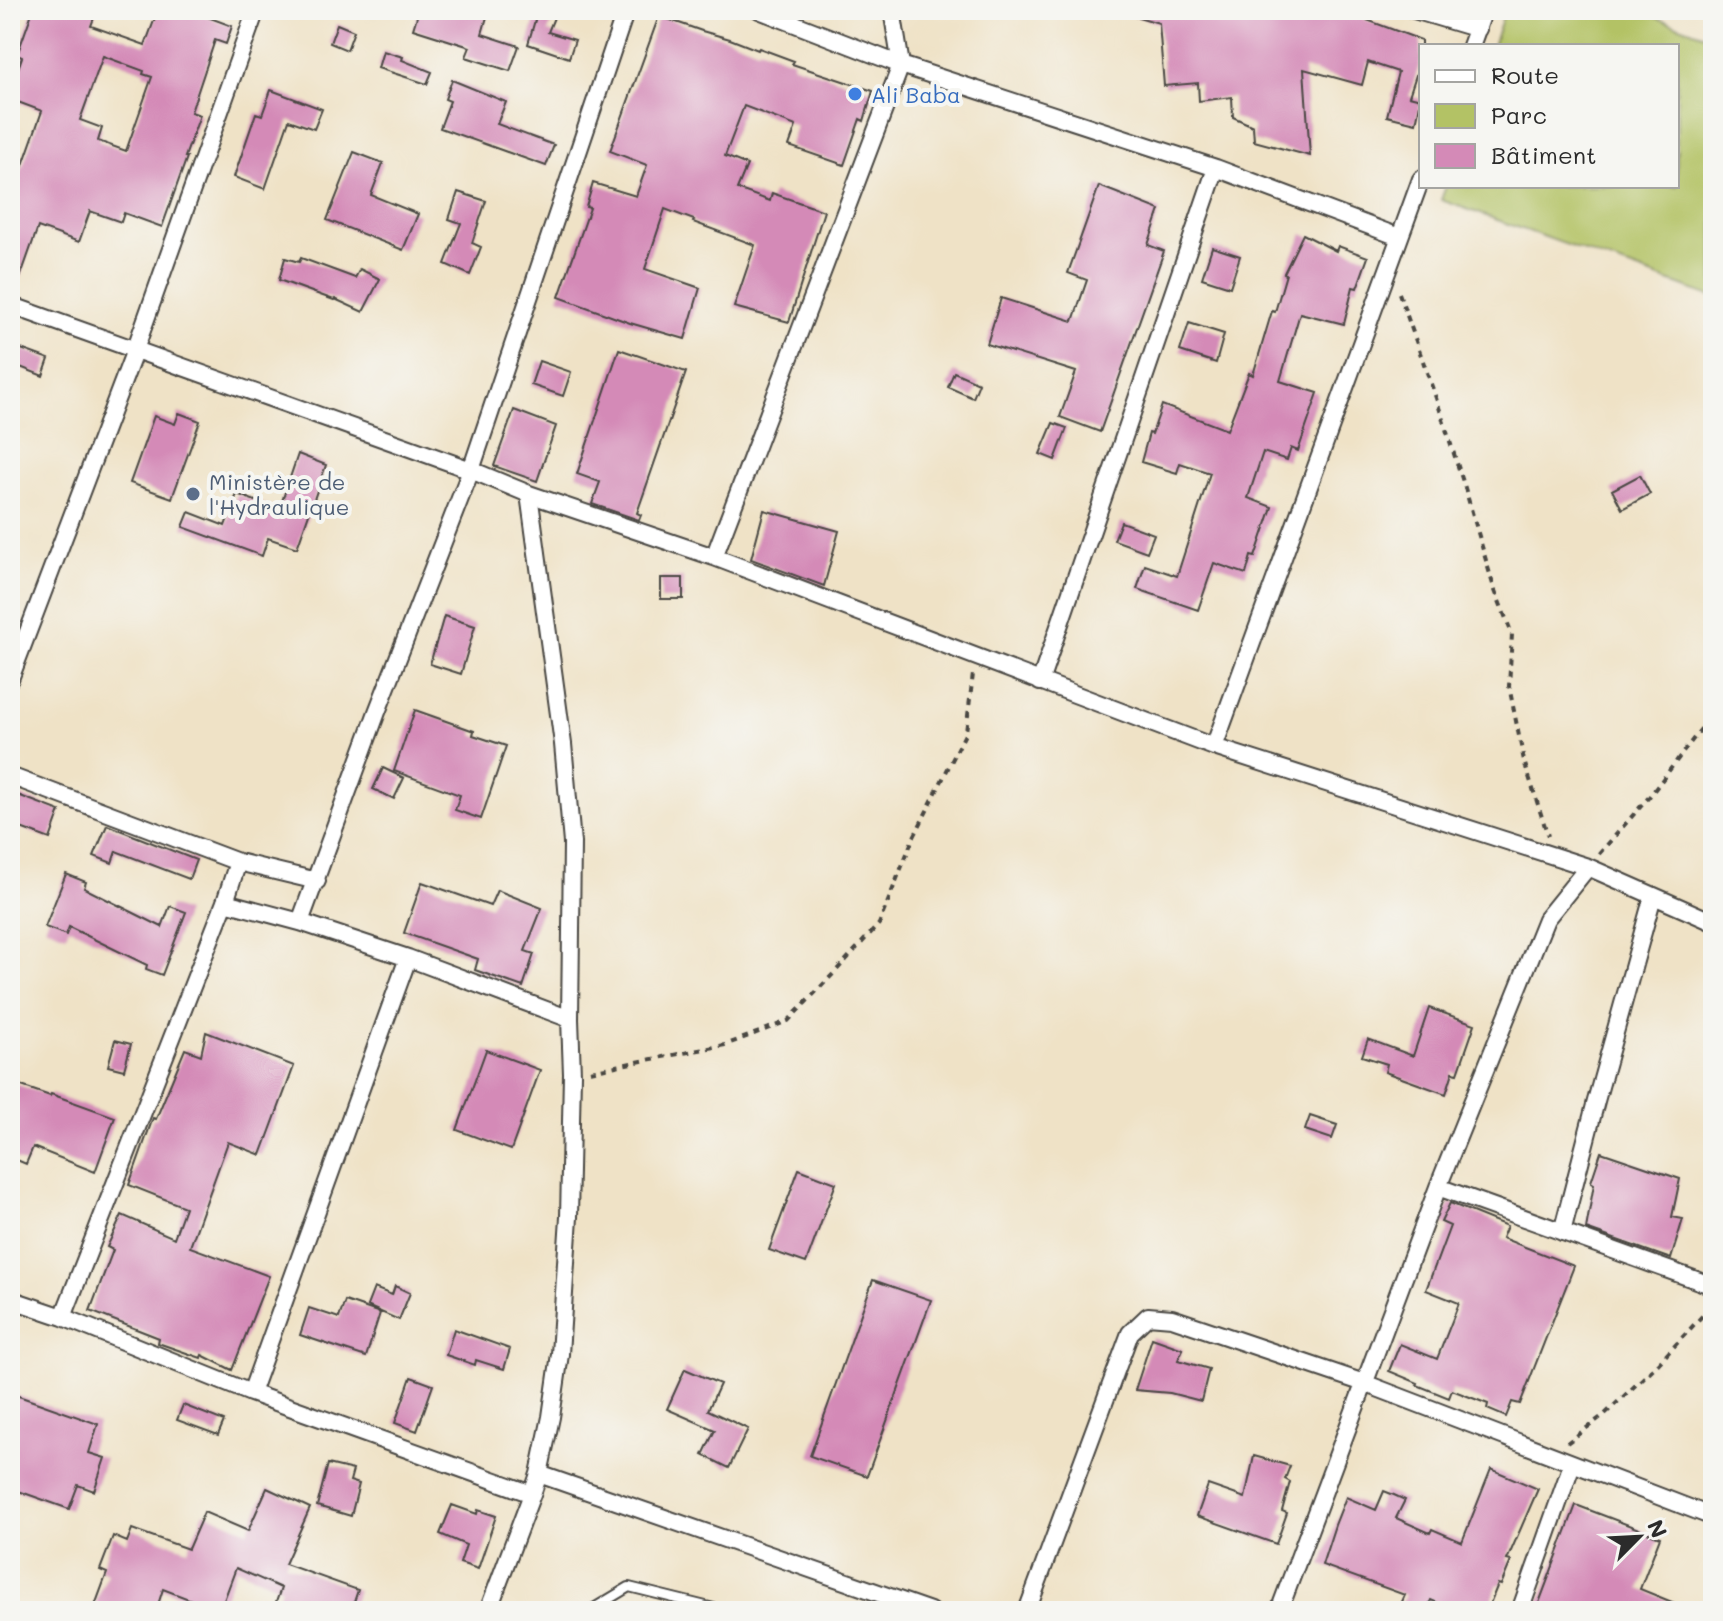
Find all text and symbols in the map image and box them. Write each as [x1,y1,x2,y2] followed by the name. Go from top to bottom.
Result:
[1419,44,1679,188] legend
[1491,59,1559,90] text: Route
[871,80,961,109] place label: Ali Baba
[846,85,864,103] marker: Ali Baba
[1491,99,1547,130] text: Parc
[1491,139,1597,170] text: Bâtiment
[209,467,349,521] place label: Ministère de l'Hydraulique
[184,485,202,503] marker: Ministère de l'Hydraulique
[1599,1497,1679,1577] north arrow
[1641,1515,1674,1542] text: N

